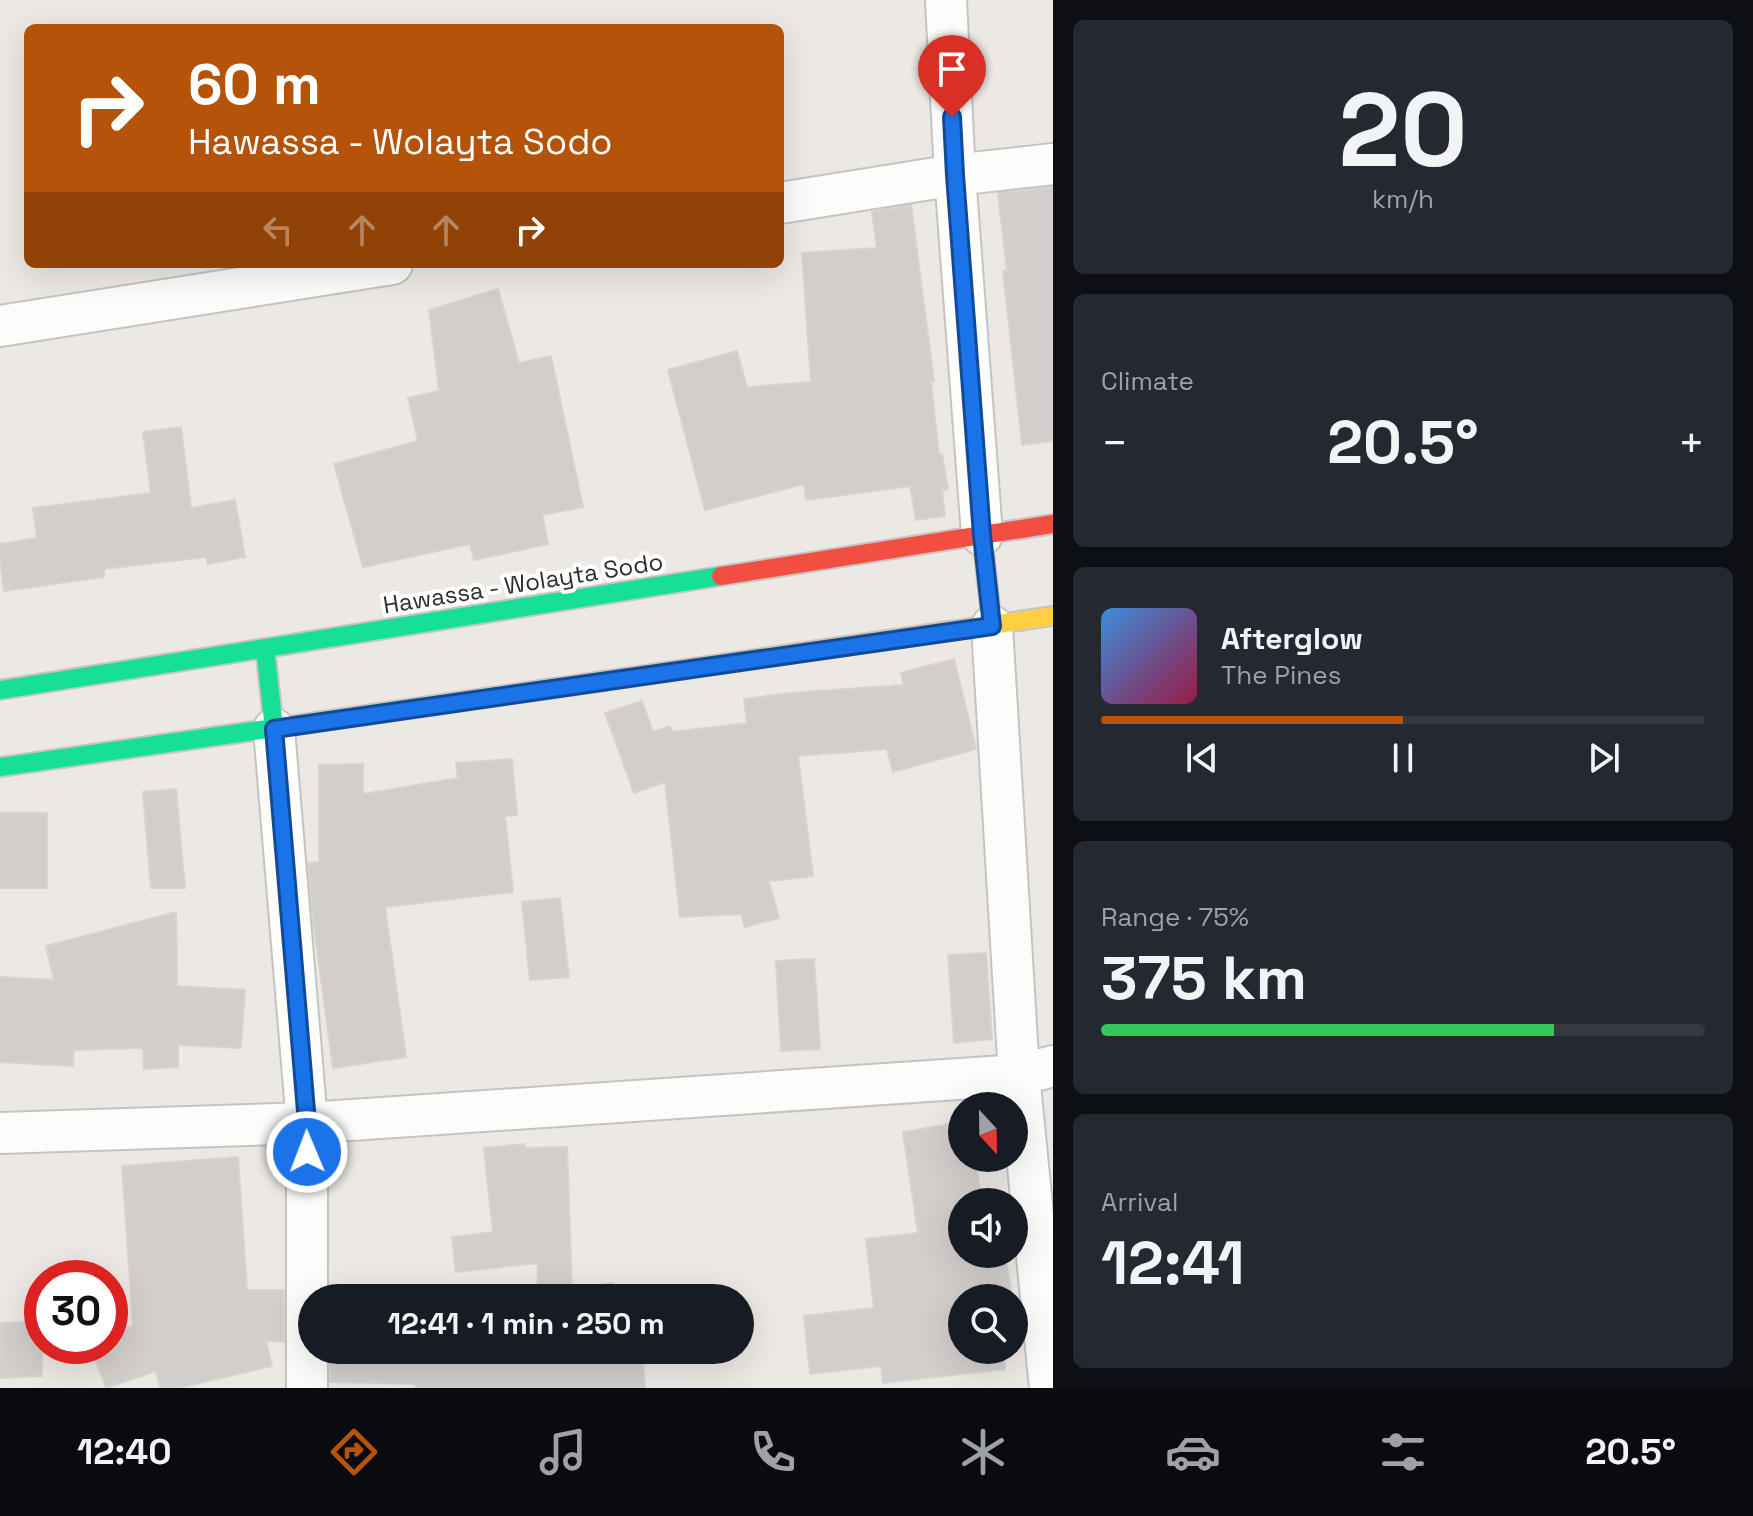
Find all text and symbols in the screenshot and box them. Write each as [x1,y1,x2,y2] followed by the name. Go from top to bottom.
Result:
[918,35,986,117] pin
[930,47,974,91] icon: arrive
[188,49,321,120] text: 60 m
[56,56,160,160] icon: right
[1338,64,1468,196] text: 20
[188,119,613,165] text: Hawassa - Wolayta Sodo
[1372,182,1434,216] text: km/h
[256,208,300,252] icon: left
[340,208,384,252] icon: ahead
[424,208,468,252] icon: ahead
[508,208,552,252] icon: right
[1101,364,1194,398] text: Climate
[1327,404,1479,481] text: 20.5°
[1101,415,1128,471] text: −
[1678,415,1705,471] text: +
[381,546,665,620] street label: Hawassa - Wolayta Sodo
[1221,619,1363,658] text: Afterglow
[1221,658,1341,692] text: The Pines
[1180,736,1224,780] icon: previous
[1381,736,1425,780] icon: pause
[1582,736,1626,780] icon: next
[1101,900,1249,934] text: Range · 75%
[1101,940,1307,1017] text: 375 km
[948,1092,1028,1172] north arrow
[948,1092,1028,1364] map controls
[265,1110,349,1194] position arrow
[1101,1185,1178,1219] text: Arrival
[948,1188,1028,1268] button: sound
[1101,1225,1245,1302] text: 12:41
[24,1260,128,1364] speed limit sign: 30
[948,1284,1028,1364] button: search
[387,1304,665,1343] text: 12:41 · 1 min · 250 m
[326,1424,382,1480] icon: directions
[535,1424,591,1480] icon: music
[745,1424,801,1480] icon: phone
[955,1424,1011,1480] icon: climate
[1165,1424,1221,1480] icon: car
[1375,1424,1431,1480] icon: filters
[77,1429,172,1475] text: 12:40
[1585,1429,1676,1475] text: 20.5°

